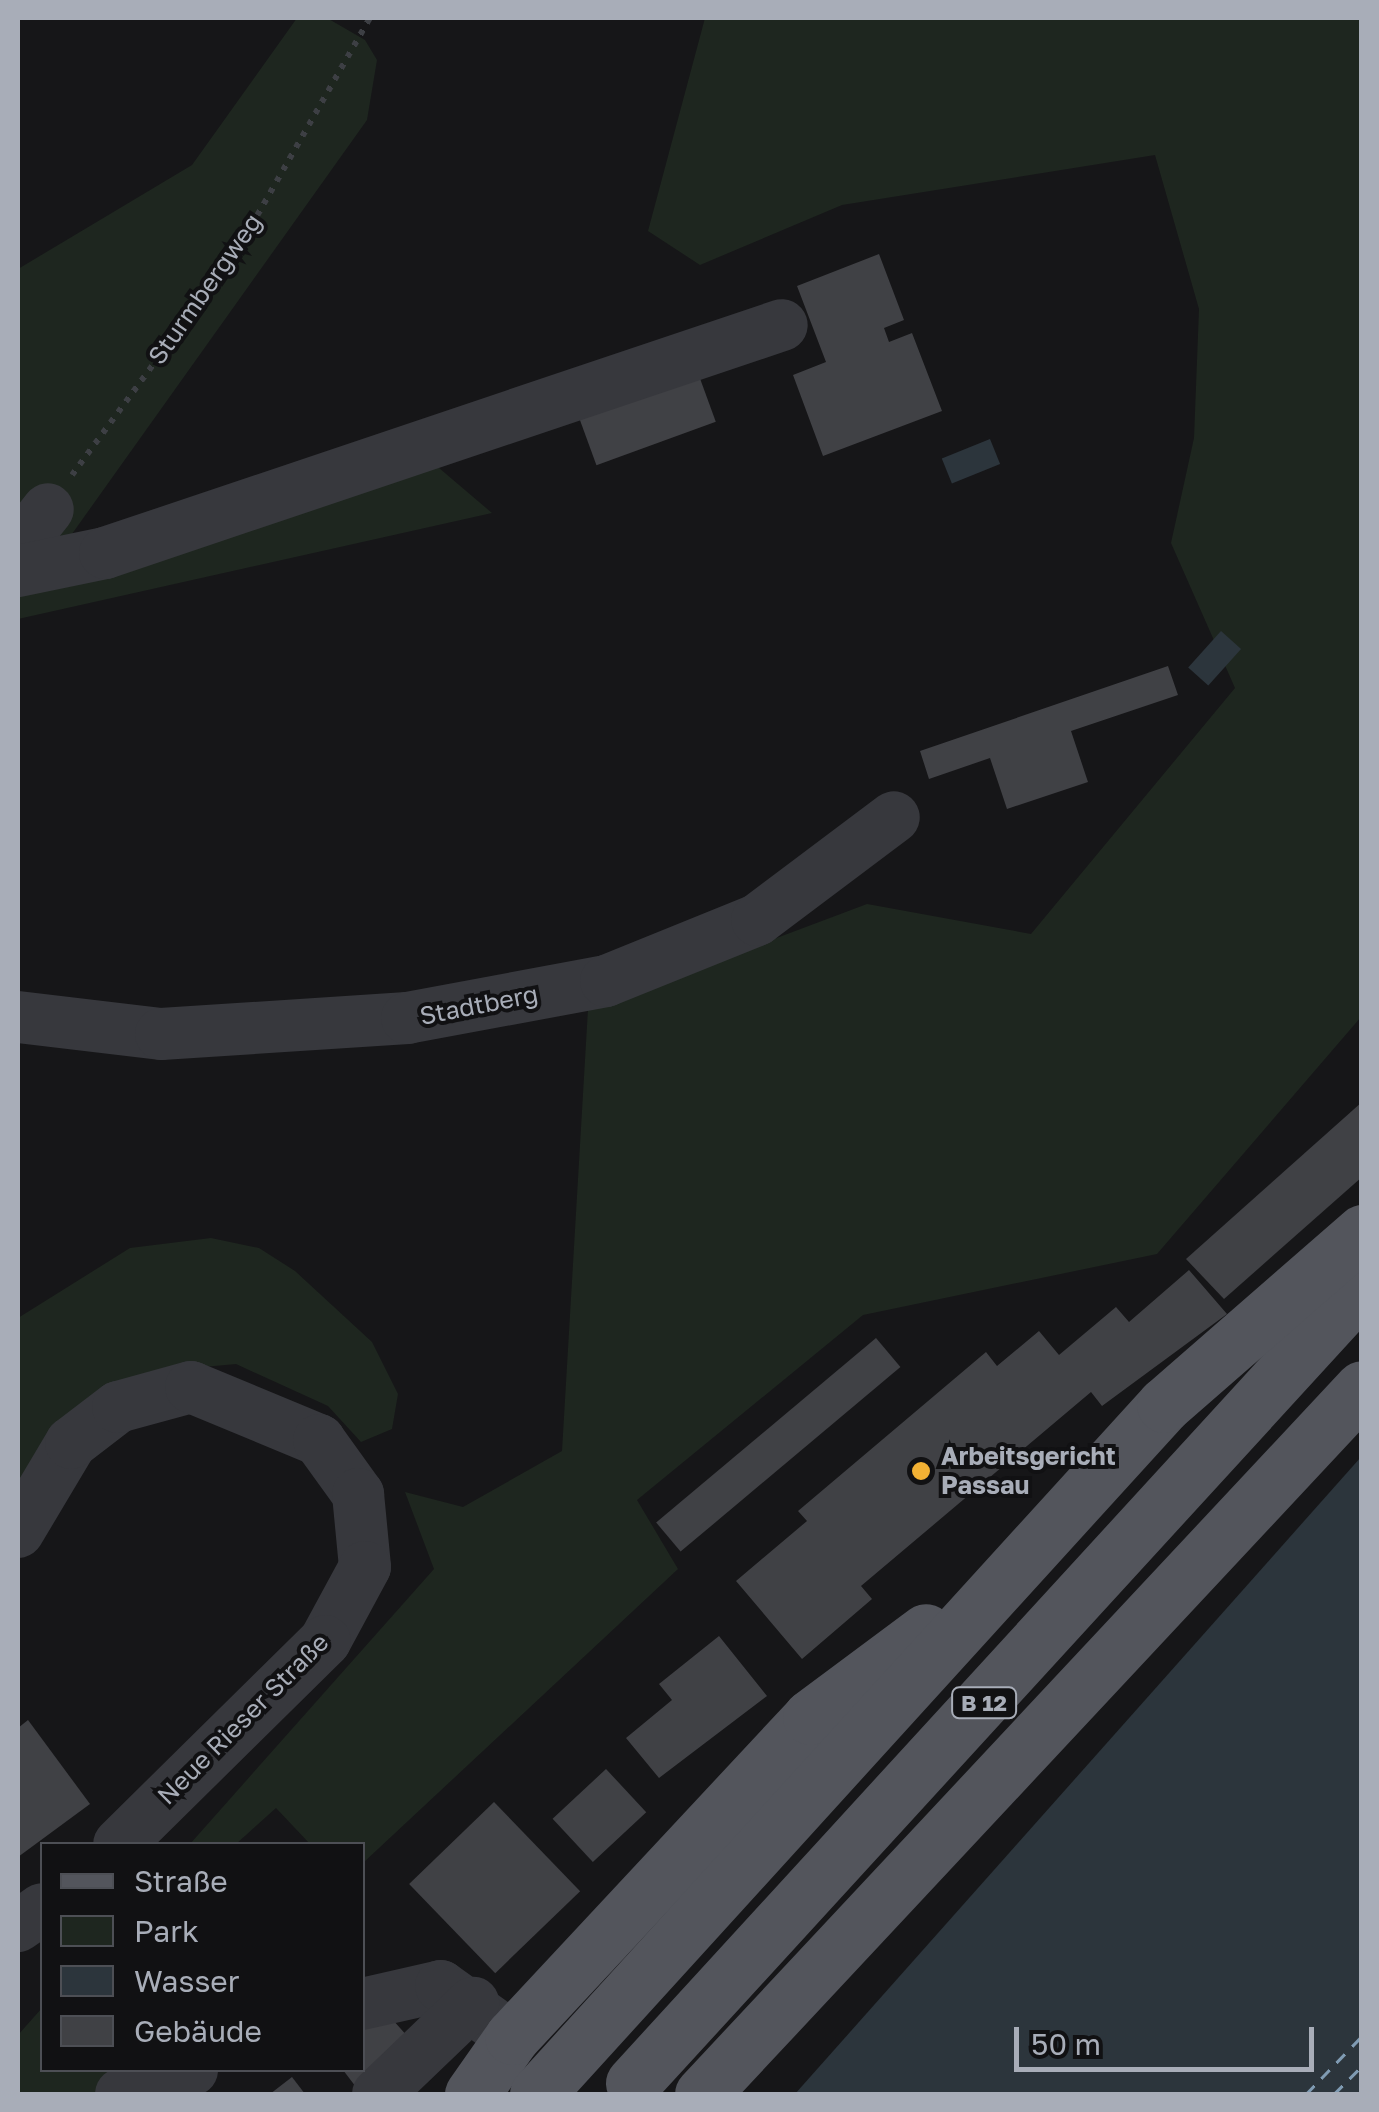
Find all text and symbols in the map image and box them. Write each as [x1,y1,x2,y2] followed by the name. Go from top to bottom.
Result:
[142,208,268,370] street label: Sturmbergweg
[417,979,541,1031] street label: Stadtberg
[941,1442,1116,1501] place label: Arbeitsgericht Passau
[910,1460,932,1482] marker: Arbeitsgericht Passau
[151,1627,335,1811] street label: Neue Rieser Straße
[949,1686,1019,1720] road number: B 12
[40,1842,365,2072] legend
[134,1863,228,1899] text: Straße
[134,1913,199,1949] text: Park
[134,1963,239,1999] text: Wasser
[1019,2007,1319,2069] scale bar
[134,2013,262,2049] text: Gebäude
[1031,2026,1101,2062] text: 50 m

